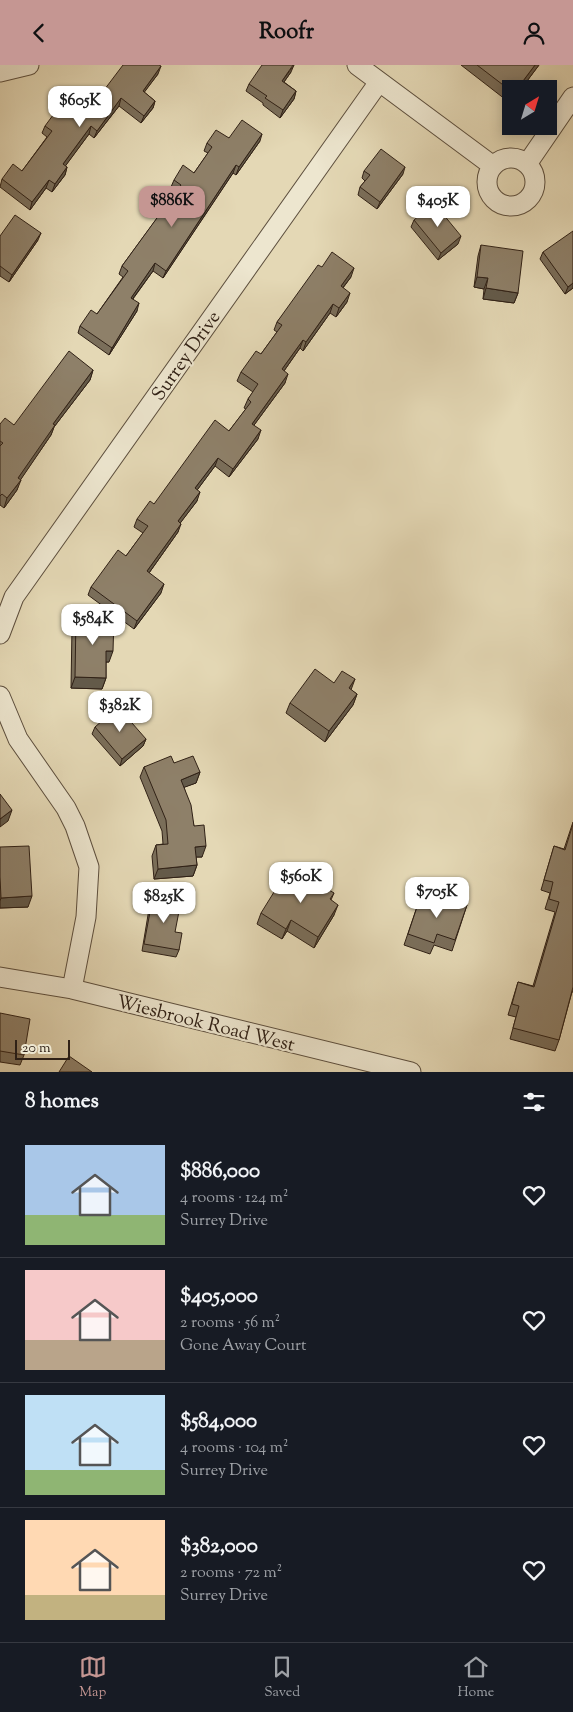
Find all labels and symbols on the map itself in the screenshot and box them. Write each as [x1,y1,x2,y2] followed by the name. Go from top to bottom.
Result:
[502,80,558,135] north arrow
[45,85,115,128] pin: $605K
[137,185,207,228] pin: $886K
[403,185,473,228] pin: $405K
[146,306,228,407] street label: Surrey Drive
[58,603,128,646] pin: $584K
[85,691,155,733] pin: $382K
[266,861,336,904] pin: $560K
[402,877,472,919] pin: $705K
[129,881,199,924] pin: $825K
[113,989,298,1060] street label: Wiesbrook Road West
[15,1037,70,1060] scale bar

